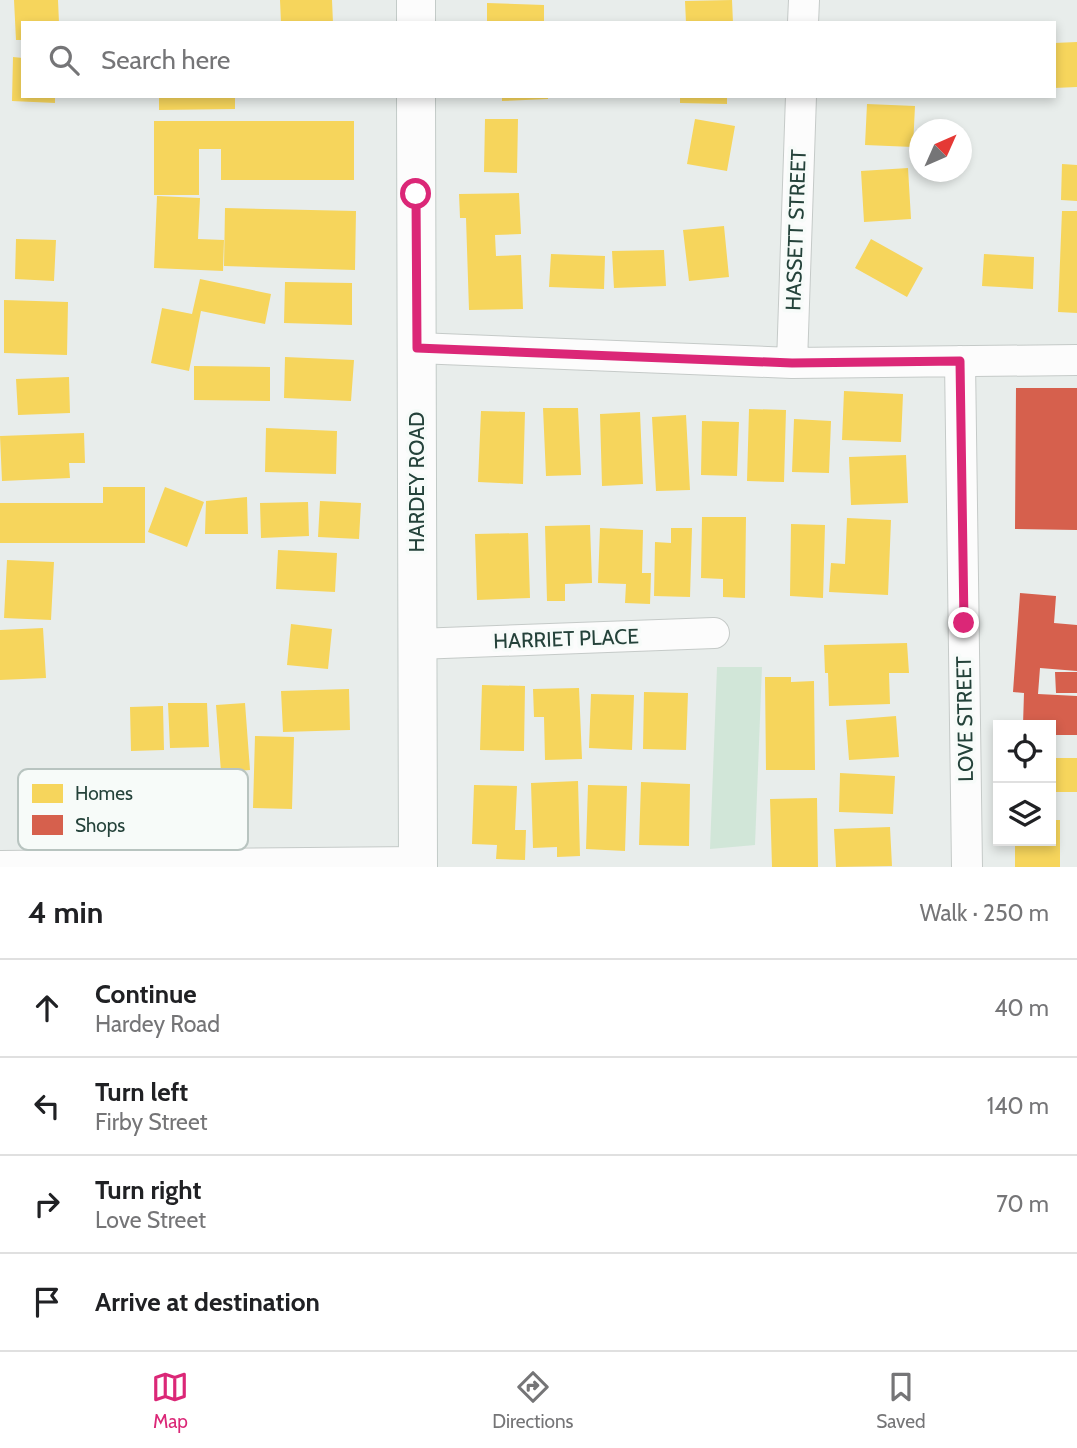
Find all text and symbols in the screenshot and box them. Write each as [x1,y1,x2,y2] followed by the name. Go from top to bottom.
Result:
[21,21,1056,98] search box
[45,41,83,79] icon: search
[101,44,230,76] text: Search here
[909,119,972,182] north arrow
[780,149,811,311] street label: HASSETT STREET
[400,178,431,209] route start
[404,412,429,552] street label: HARDEY ROAD
[948,607,979,638] route end
[493,623,639,654] street label: HARRIET PLACE
[951,656,978,782] street label: LOVE STREET
[993,720,1056,846] map controls
[993,720,1056,783] button: locate
[18,769,248,850] legend
[75,782,133,805] text: Homes
[993,783,1056,846] button: layers
[75,814,125,837] text: Shops
[28,894,103,931] text: 4 min
[920,899,1049,927] text: Walk · 250 m
[95,978,197,1010] text: Continue
[28,989,66,1027] icon: ahead
[994,994,1049,1022] text: 40 m
[95,1010,220,1038] text: Hardey Road
[95,1076,188,1108] text: Turn left
[28,1087,66,1125] icon: left
[987,1092,1049,1120] text: 140 m
[95,1108,207,1136] text: Firby Street
[95,1174,201,1206] text: Turn right
[28,1185,66,1223] icon: right
[996,1190,1049,1218] text: 70 m
[95,1206,206,1234] text: Love Street
[28,1283,66,1321] icon: arrive
[95,1286,320,1318] text: Arrive at destination
[151,1368,189,1433] tab: Map
[492,1368,573,1433] tab: Directions
[876,1368,926,1433] tab: Saved

